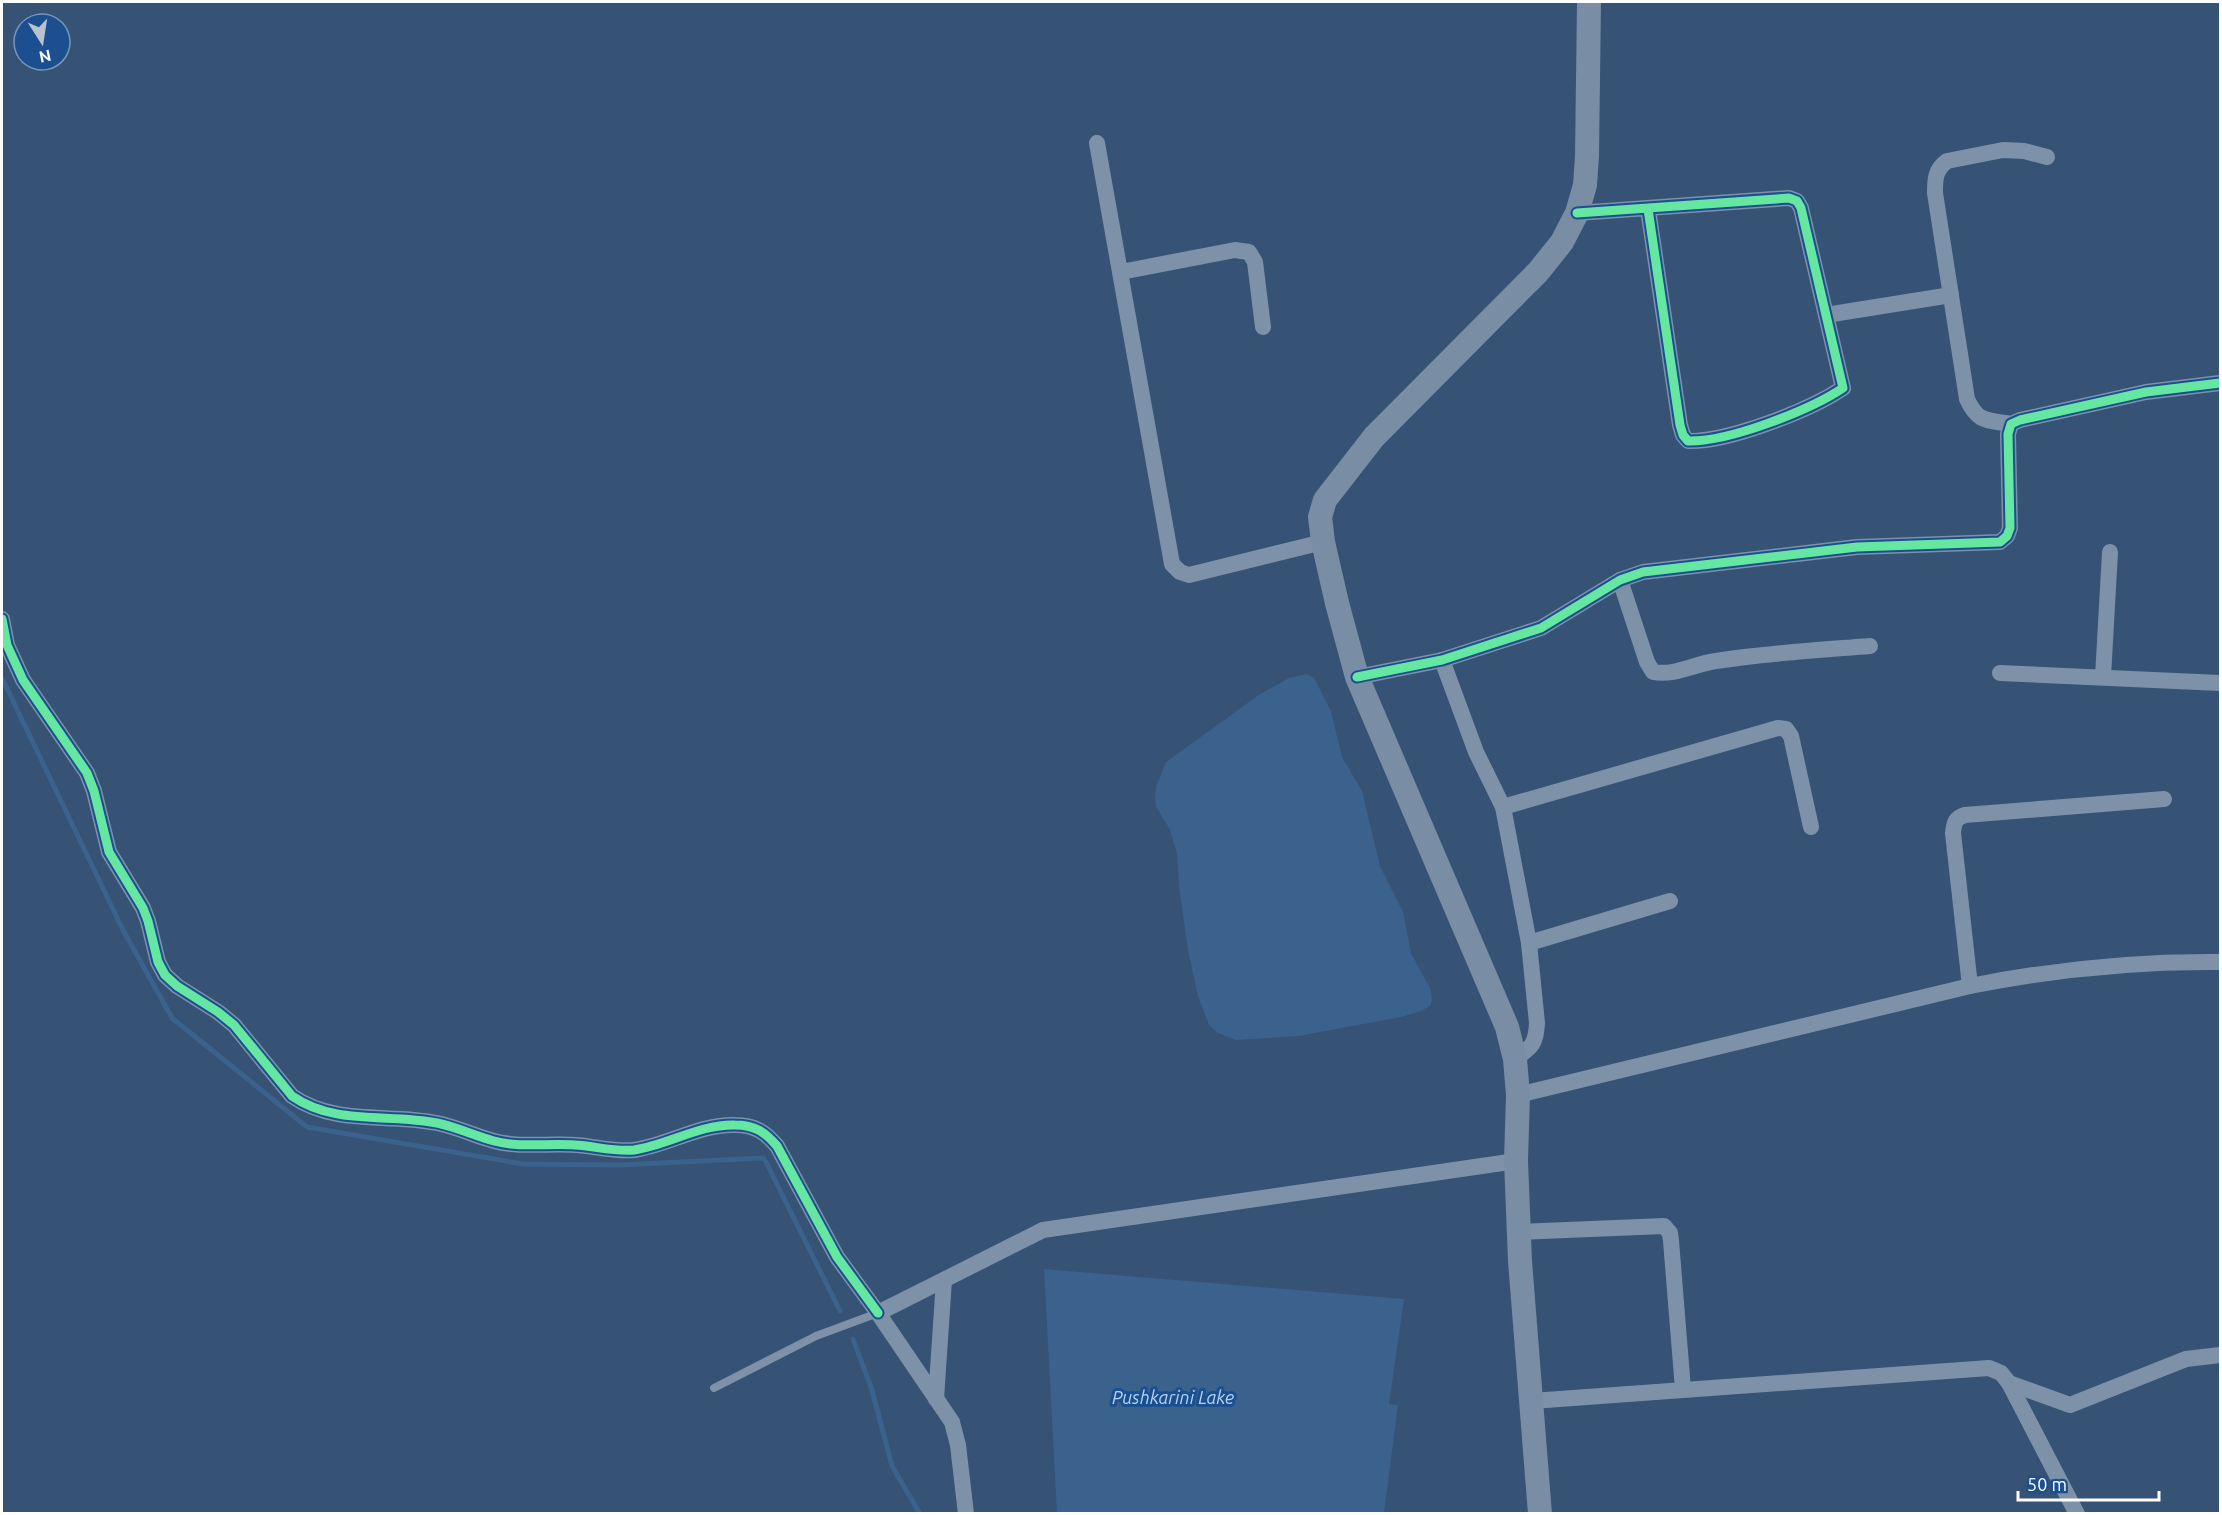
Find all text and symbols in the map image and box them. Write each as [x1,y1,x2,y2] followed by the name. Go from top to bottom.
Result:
[12,12,72,72] north arrow
[37,47,53,67] text: N
[1112,1387,1234,1407] water label: Pushkarini Lake
[2018,1464,2159,1502] scale bar
[2027,1474,2067,1494] text: 50 m

